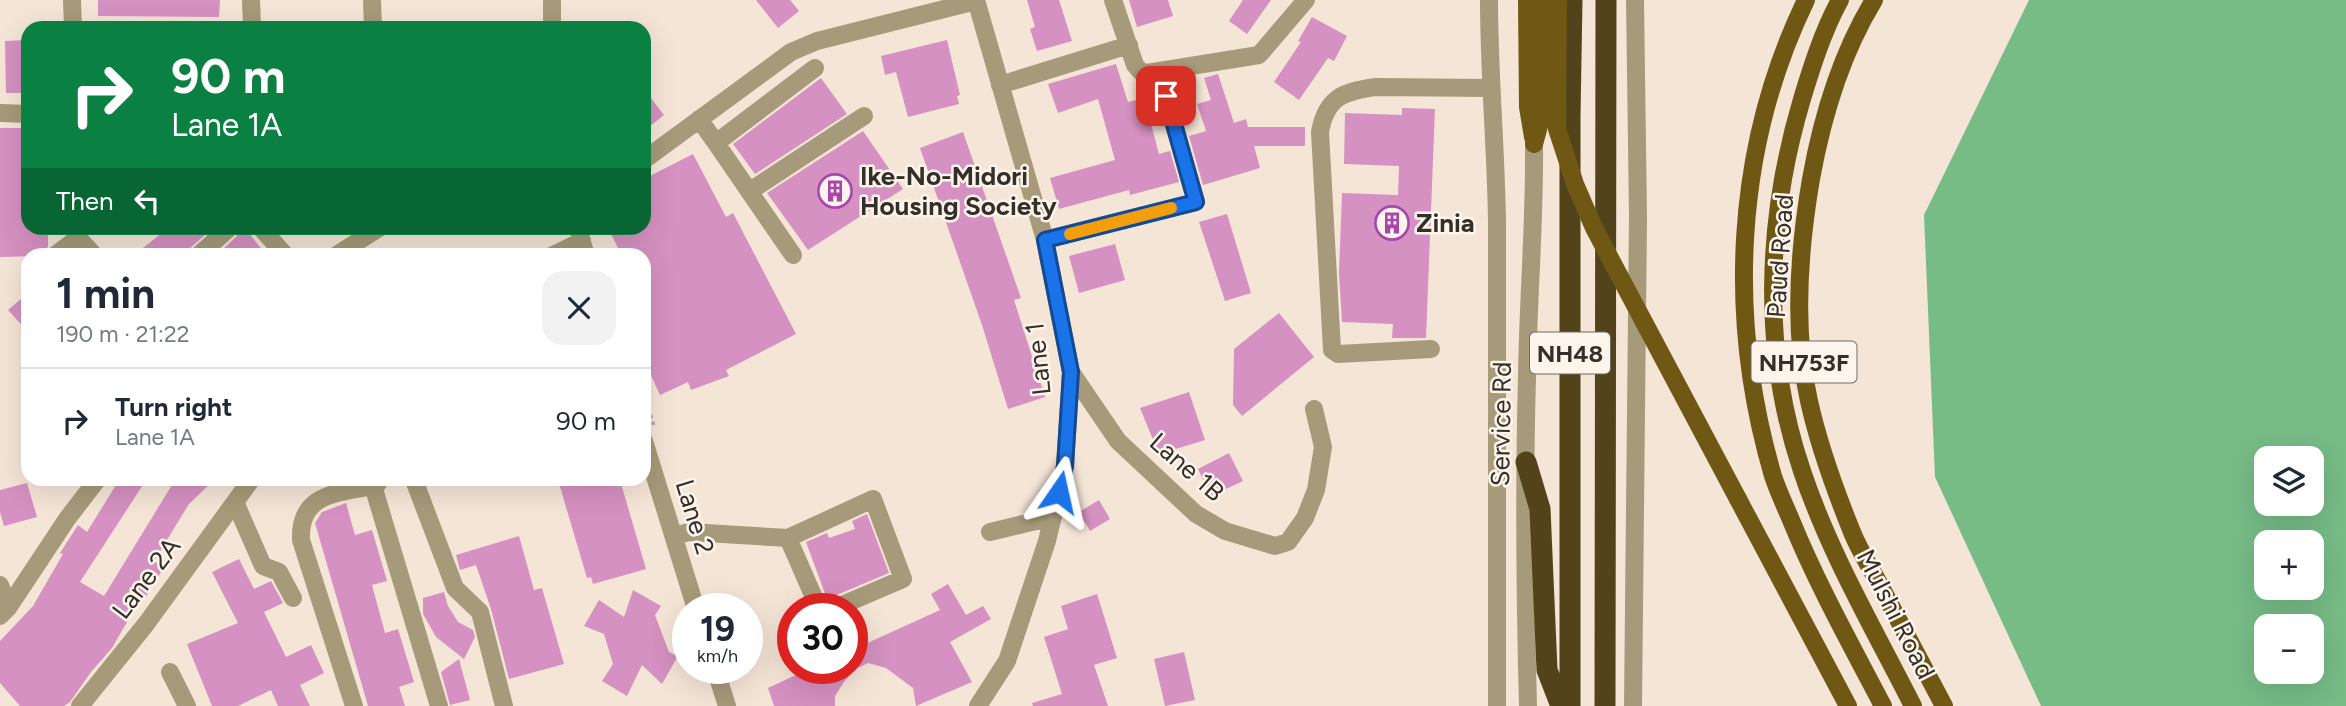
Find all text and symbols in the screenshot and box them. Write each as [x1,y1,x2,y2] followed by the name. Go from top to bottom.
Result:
[171,46,286,105] text: 90 m
[56,49,147,140] icon: right
[1136,66,1196,126] pin
[1147,77,1185,115] icon: arrive
[171,106,282,144] text: Lane 1A
[860,160,1057,222] place label: Ike-No-Midori Housing Society
[816,172,854,210] building icon: Ike-No-Midori Housing Society
[128,182,166,220] icon: left
[56,185,114,217] text: Then
[1760,193,1800,319] street label: Paud Road
[1373,204,1411,242] building icon: Zinia
[1416,207,1475,239] place label: Zinia
[56,268,155,319] text: 1 min
[542,271,616,345] button: close
[56,320,190,348] text: 190 m · 21:22
[1018,321,1058,397] street label: Lane 1
[1530,332,1610,374] road number: NH48
[1752,342,1856,382] road number: NH753F
[1484,361,1518,487] street label: Service Rd
[115,391,232,423] text: Turn right
[56,402,94,440] icon: right
[556,405,616,437] text: 90 m
[115,423,195,451] text: Lane 1A
[1143,426,1231,508] street label: Lane 1B
[2254,446,2324,684] map controls
[2254,446,2324,516] button: layers
[1022,455,1096,529] position arrow
[669,476,721,558] street label: Lane 2
[2254,530,2324,600] button: +
[105,531,187,625] street label: Lane 2A
[1850,544,1942,684] street label: Mulshi Road
[777,593,868,684] speed limit sign: 30
[700,608,735,650] text: 19
[2254,614,2324,684] button: −
[697,645,738,667] text: km/h

